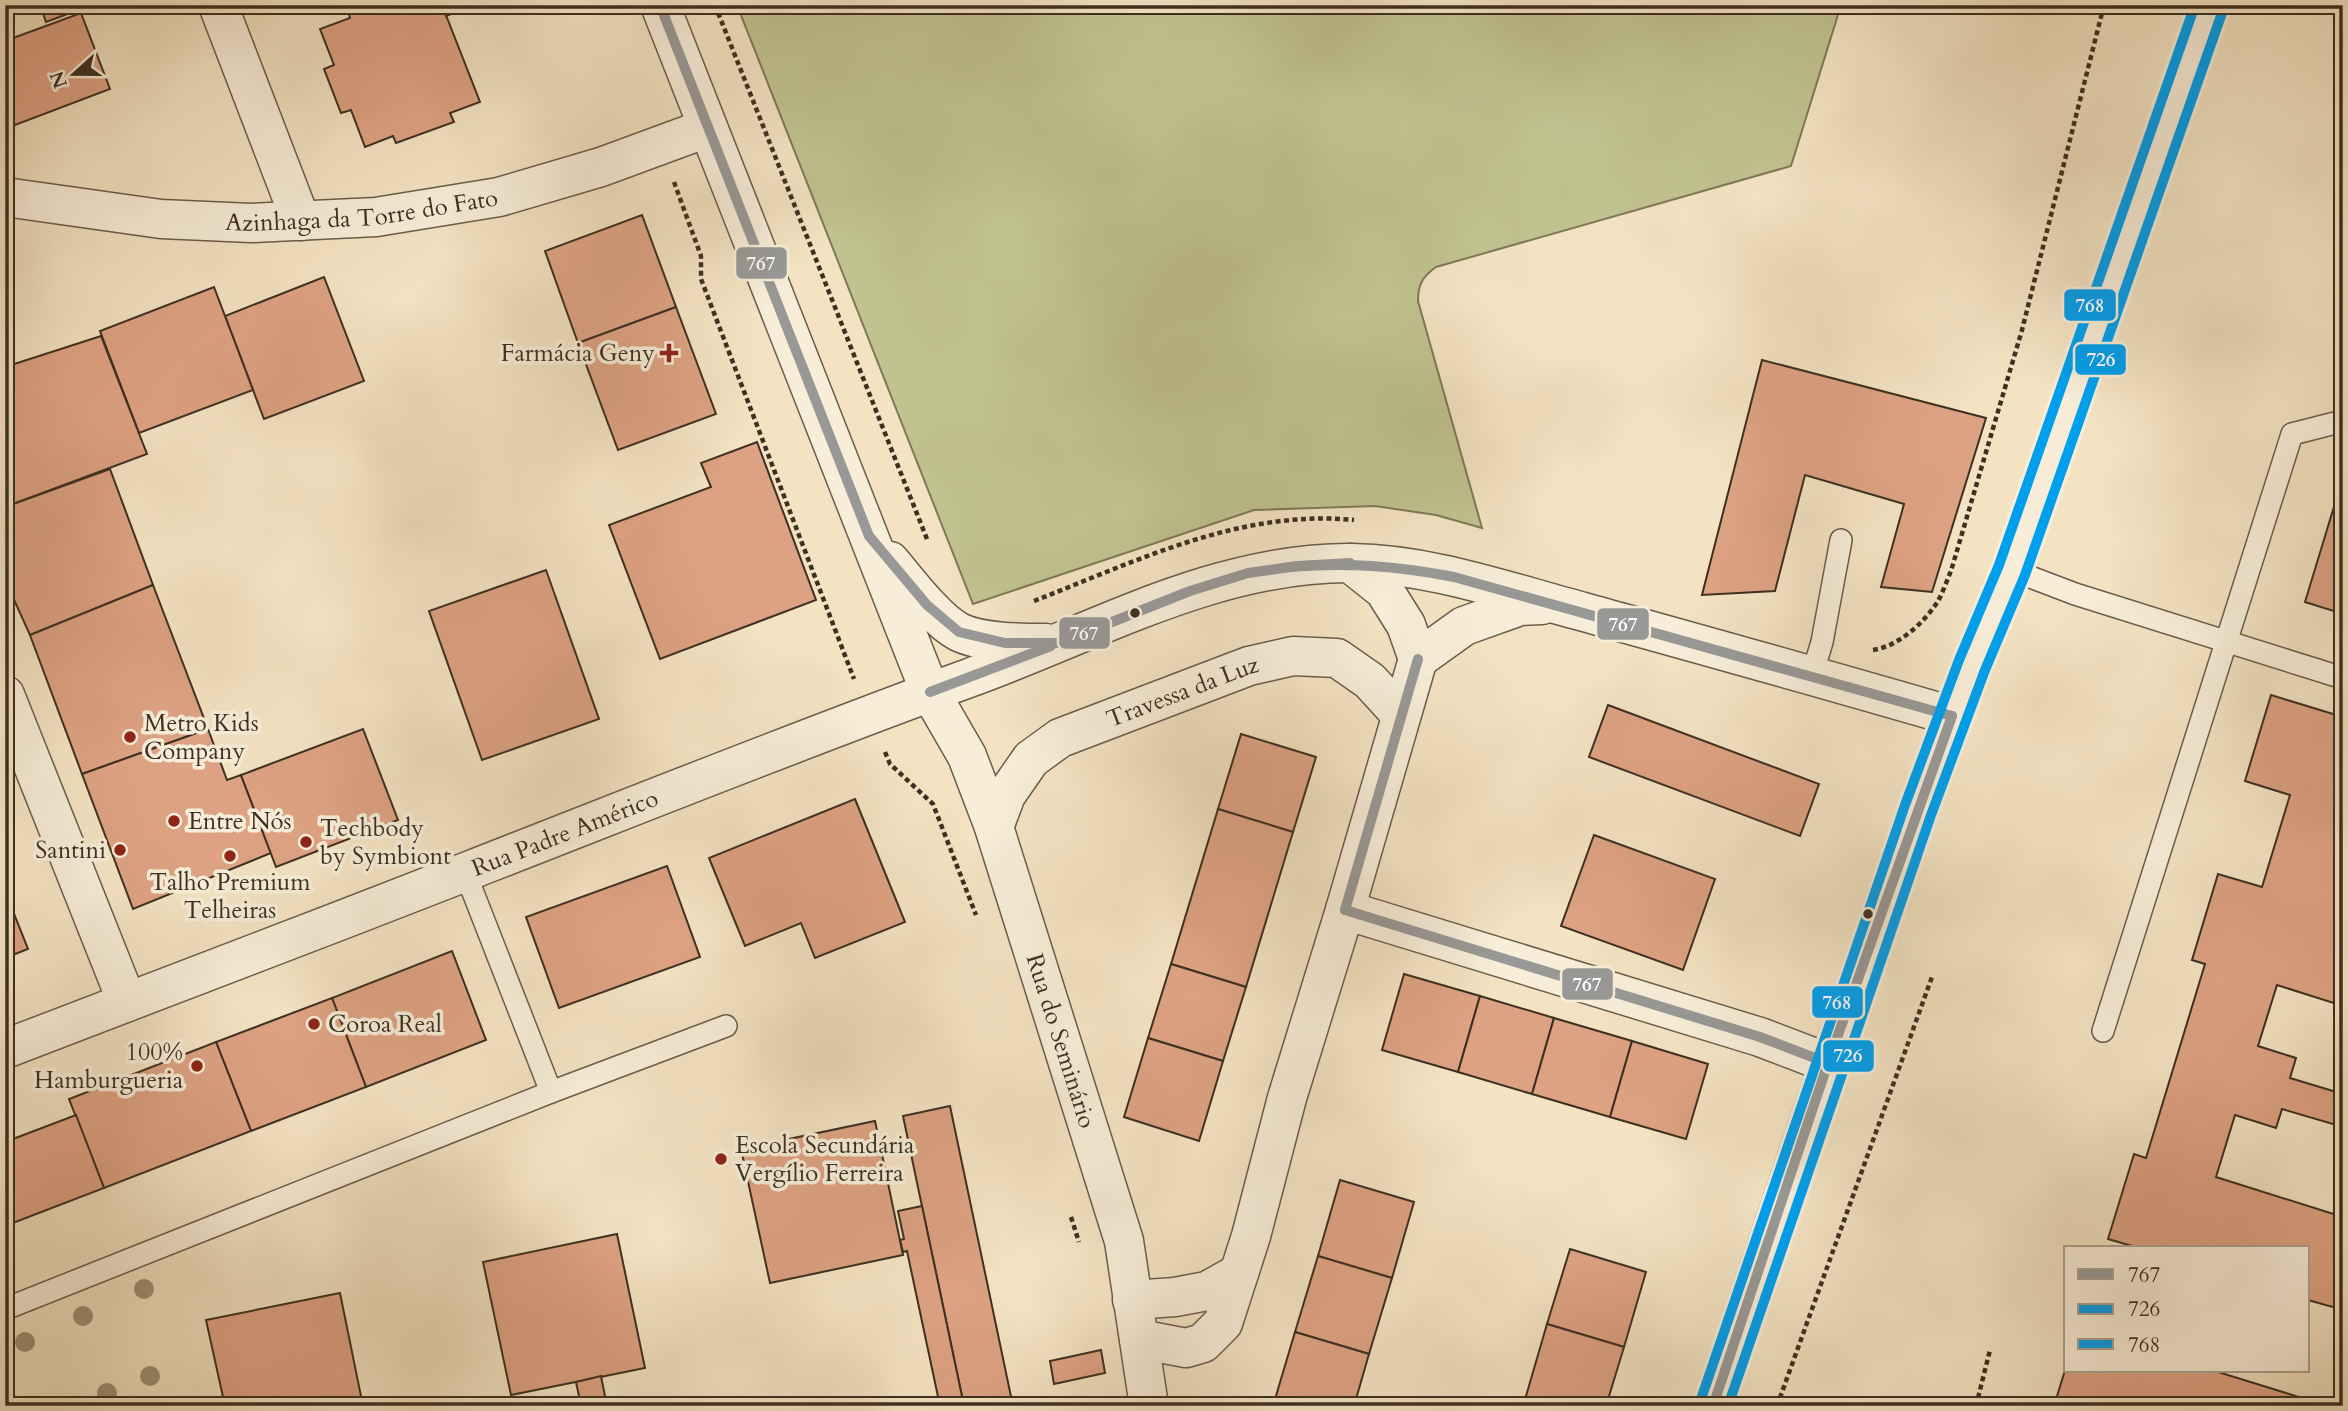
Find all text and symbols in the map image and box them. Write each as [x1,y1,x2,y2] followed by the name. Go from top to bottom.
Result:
[38,38,108,108] north arrow
[44,67,74,92] text: N
[225,181,500,240] street label: Azinhaga da Torre do Fato
[735,246,788,280] line badge: 767
[746,251,776,277] text: 767
[2063,288,2117,322] line badge: 768
[2075,293,2105,319] text: 768
[501,337,655,370] place label: Farmácia Geny
[2074,343,2127,376] line badge: 726
[661,345,677,361] marker: Farmácia Geny
[2086,347,2116,373] text: 726
[1128,606,1142,620] unlabelled marker
[1596,607,1650,641] line badge: 767
[1608,612,1638,638] text: 767
[1058,616,1111,650] line badge: 767
[1069,621,1099,647] text: 767
[1102,648,1262,735] street label: Travessa da Luz
[144,707,259,768] place label: Metro Kids Company
[122,729,138,745] marker: Metro Kids Company
[467,782,663,885] street label: Rua Padre Américo
[188,805,292,838] place label: Entre Nós
[320,812,451,873] place label: Techbody by Symbiont
[166,813,182,829] marker: Entre Nós
[35,834,106,867] place label: Santini
[298,834,314,850] marker: Techbody by Symbiont
[112,842,128,858] marker: Santini
[222,848,238,864] marker: Talho Premium Telheiras
[149,866,311,927] place label: Talho Premium Telheiras
[1861,907,1875,921] unlabelled marker
[1018,949,1104,1132] street label: Rua do Seminário
[1561,967,1614,1001] line badge: 767
[1572,972,1602,998] text: 767
[1811,985,1864,1019] line badge: 768
[1822,990,1852,1016] text: 768
[328,1008,442,1041] place label: Coroa Real
[306,1016,322,1032] marker: Coroa Real
[34,1036,184,1097] place label: 100% Hamburgueria
[1822,1039,1875,1073] line badge: 726
[1833,1043,1863,1069] text: 726
[189,1058,205,1074] marker: 100% Hamburgueria
[735,1129,915,1190] place label: Escola Secundária Vergílio Ferreira
[713,1151,729,1167] marker: Escola Secundária Vergílio Ferreira
[2064,1246,2310,1372] legend
[2128,1261,2161,1290] text: 767
[2128,1295,2160,1324] text: 726
[2128,1331,2160,1360] text: 768

